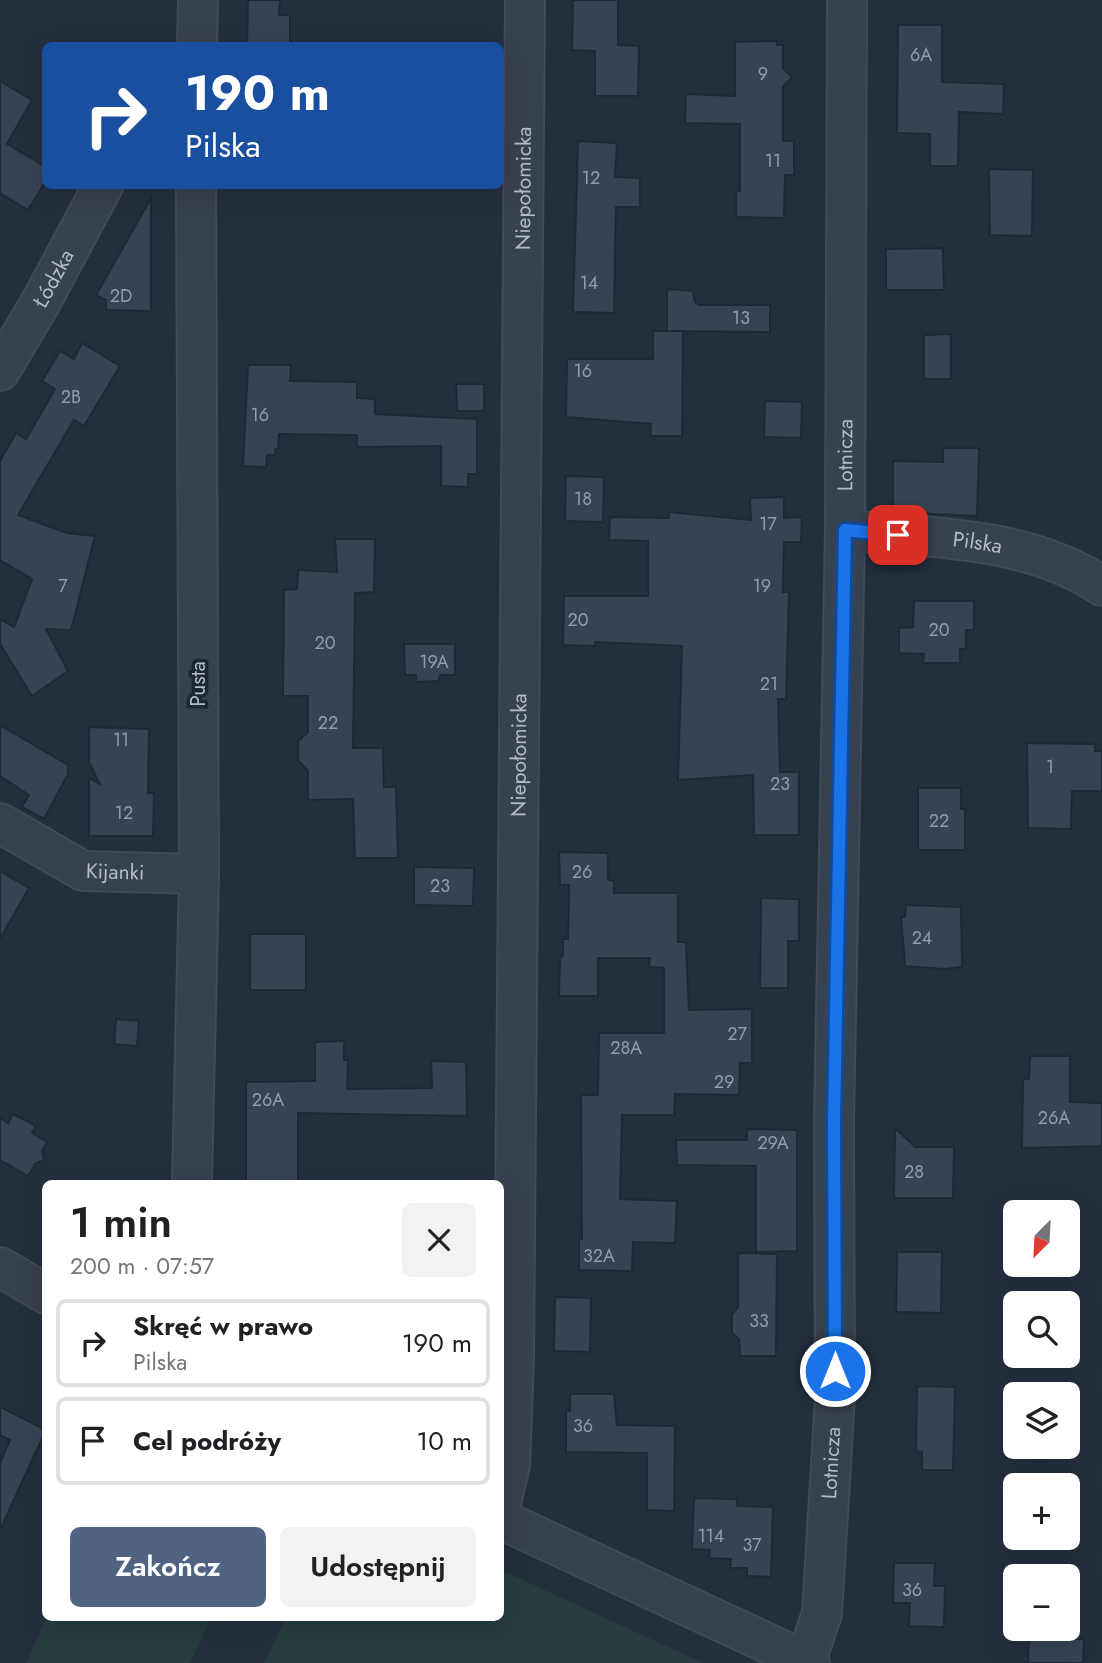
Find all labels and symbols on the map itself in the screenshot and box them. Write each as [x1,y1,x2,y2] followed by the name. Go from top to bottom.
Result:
[910,42,932,68] house number: 6A
[758,61,768,87] house number: 9
[508,126,539,250] street label: Niepołomicka
[765,148,781,174] house number: 11
[582,165,600,191] house number: 12
[25,244,81,314] street label: Łódzka
[580,270,598,296] house number: 14
[110,283,132,309] house number: 2D
[732,305,750,331] house number: 13
[574,358,592,384] house number: 16
[61,384,81,410] house number: 2B
[251,402,269,428] house number: 16
[830,419,860,491] street label: Lotnicza
[574,486,592,512] house number: 18
[868,505,928,565] pin
[759,511,777,537] house number: 17
[951,524,1005,561] street label: Pilska
[58,573,68,599] house number: 7
[753,573,771,599] house number: 19
[567,607,589,633] house number: 20
[928,617,950,643] house number: 20
[314,630,336,656] house number: 20
[419,649,449,675] house number: 19A
[183,661,213,707] street label: Pusta
[760,671,778,697] house number: 21
[503,693,534,817] street label: Niepołomicka
[318,710,338,736] house number: 22
[113,727,129,753] house number: 11
[1046,754,1054,780] house number: 1
[770,771,790,797] house number: 23
[115,800,133,826] house number: 12
[929,808,949,834] house number: 22
[86,856,145,888] street label: Kijanki
[572,859,592,885] house number: 26
[430,873,450,899] house number: 23
[912,925,932,951] house number: 24
[727,1021,747,1047] house number: 27
[610,1035,642,1061] house number: 28A
[714,1069,734,1095] house number: 29
[252,1087,284,1113] house number: 26A
[1038,1105,1070,1131] house number: 26A
[757,1130,789,1156] house number: 29A
[904,1159,924,1185] house number: 28
[1003,1200,1080,1278] north arrow
[583,1243,615,1269] house number: 32A
[749,1308,769,1334] house number: 33
[798,1334,872,1408] position arrow
[573,1413,593,1439] house number: 36
[814,1426,848,1500] street label: Lotnicza
[698,1523,724,1549] house number: 114
[742,1532,762,1558] house number: 37
[902,1577,922,1603] house number: 36

